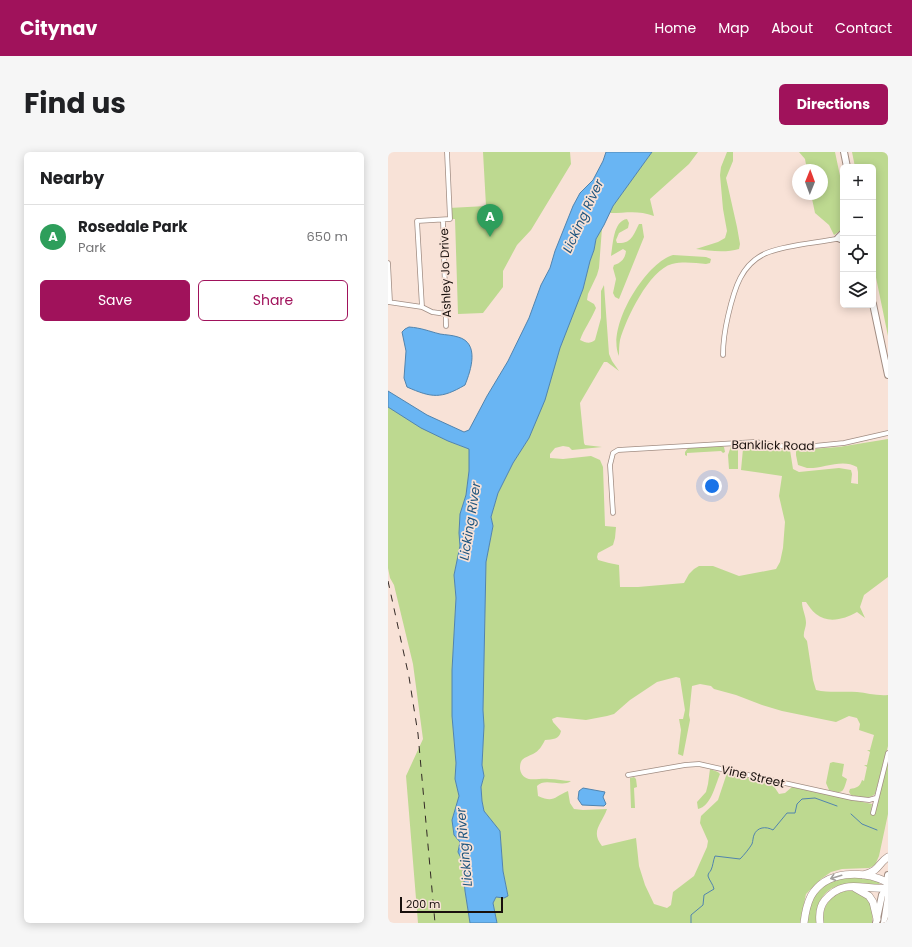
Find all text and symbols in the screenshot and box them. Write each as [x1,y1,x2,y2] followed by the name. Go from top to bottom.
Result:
[20,15,97,42] text: Citynav
[654,18,696,38] text: Home
[718,18,749,38] text: Map
[771,18,813,38] text: About
[835,18,892,38] text: Contact
[24,84,126,123] text: Find us
[779,84,888,125] button: Directions
[792,164,828,200] north arrow
[840,164,876,308] map controls
[840,164,876,200] button: +
[40,166,104,190] text: Nearby
[558,175,609,256] water label: Licking River
[840,200,876,236] button: −
[477,204,503,237] pin: A
[78,216,187,237] text: Rosedale Park
[48,227,58,246] text: A
[307,227,348,246] text: 650 m
[435,228,455,318] street label: Ashley Jo Drive
[840,236,876,272] button: locate
[78,238,106,257] text: Park
[840,272,876,308] button: layers
[40,280,190,321] button: Save
[198,280,348,321] button: Share
[731,436,815,454] street label: Banklick Road
[702,476,722,496] your location
[454,479,486,561] water label: Licking River
[720,760,786,792] street label: Vine Street
[451,806,477,887] water label: Licking River
[829,874,842,881] one-way arrow
[400,895,503,914] scale bar
[406,896,440,912] text: 200 m

